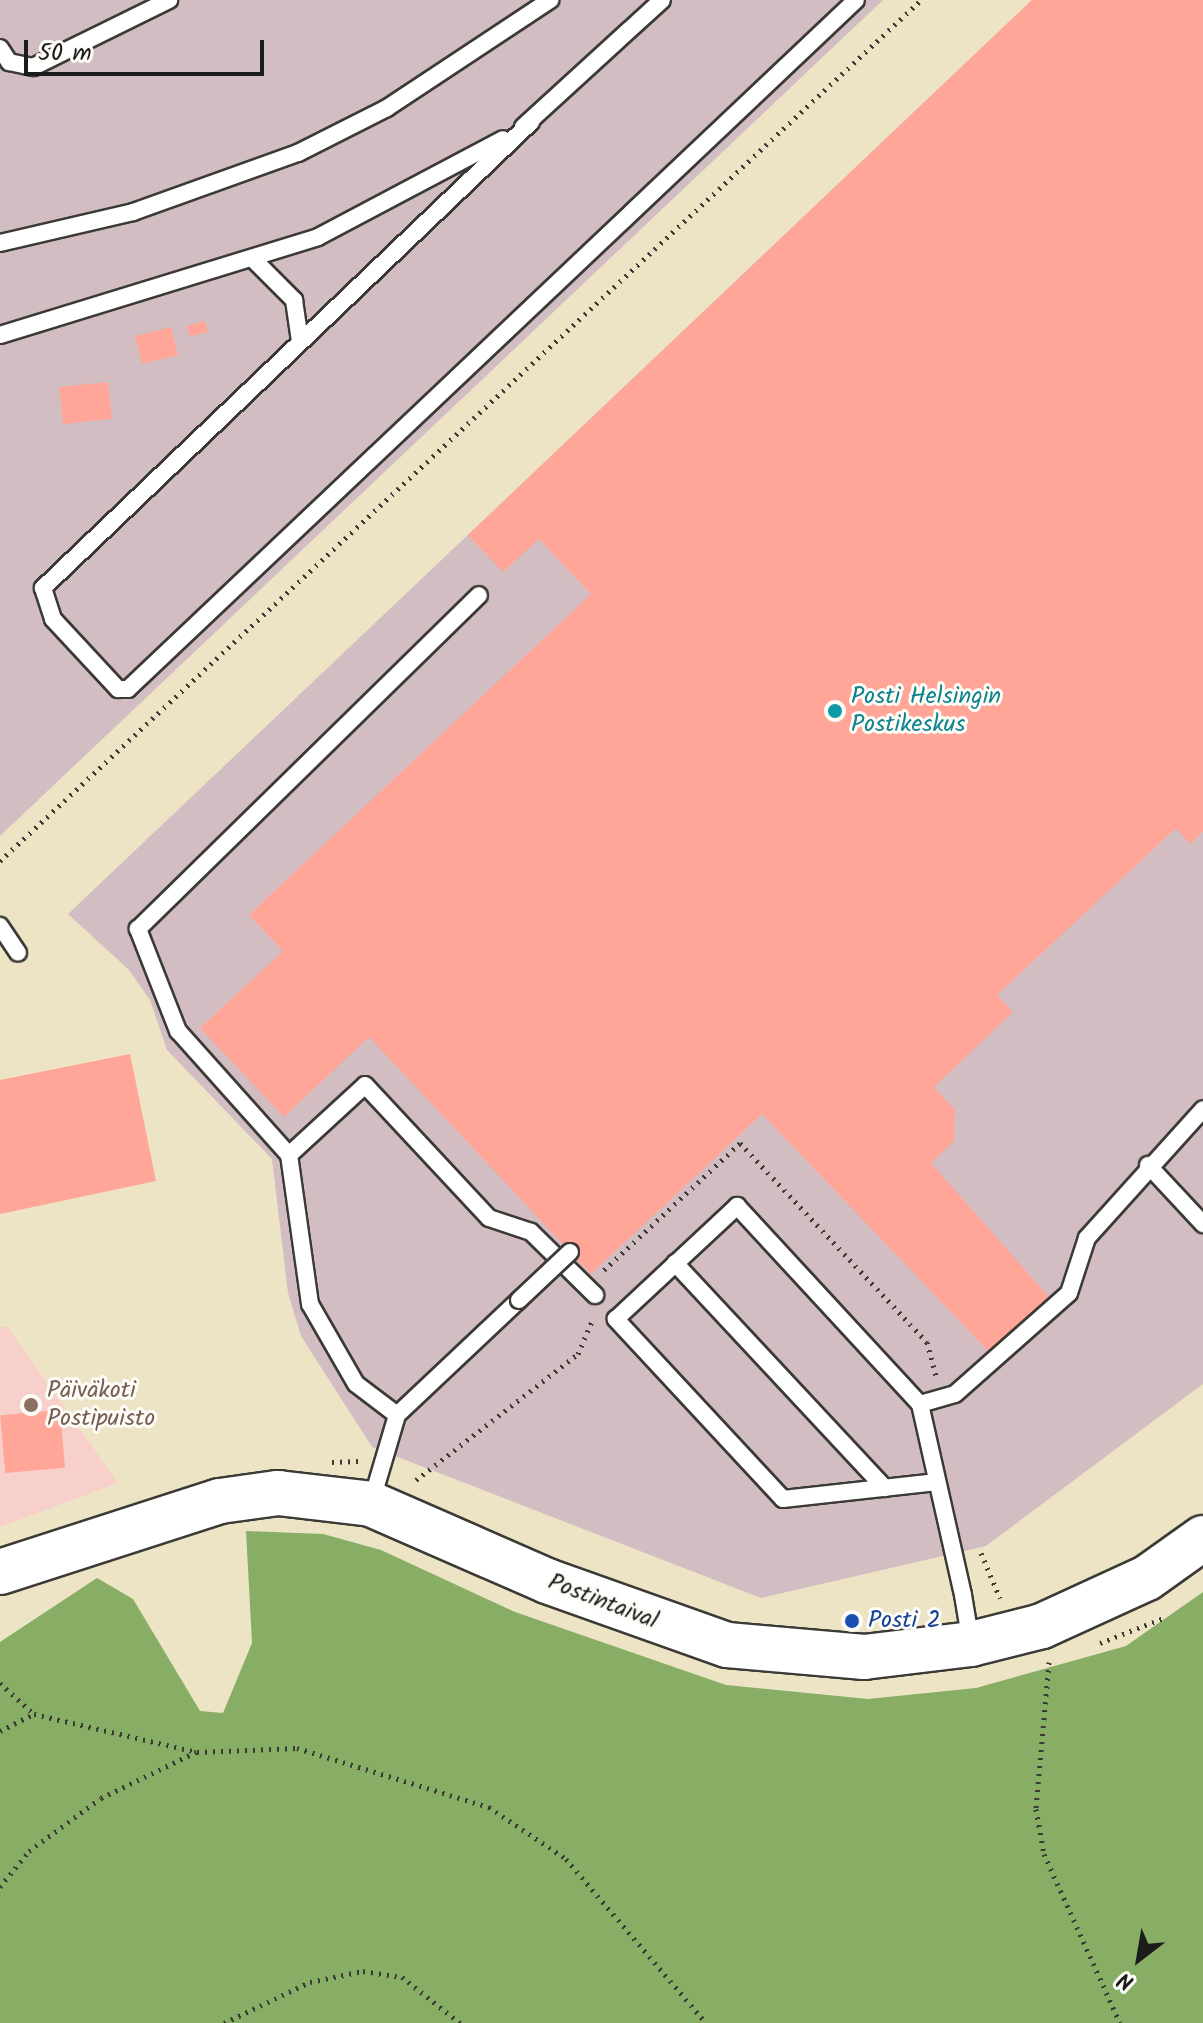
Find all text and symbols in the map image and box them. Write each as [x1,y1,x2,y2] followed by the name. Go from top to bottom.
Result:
[28,24,268,74] scale bar
[38,34,92,73] text: 50 m
[851,683,1001,739] place label: Posti Helsingin Postikeskus
[826,702,844,720] marker: Posti Helsingin Postikeskus
[47,1377,155,1433] place label: Päiväkoti Postipuisto
[22,1396,40,1414] marker: Päiväkoti Postipuisto
[544,1568,662,1636] street label: Postintaival
[868,1607,941,1635] place label: Posti 2
[843,1612,861,1630] marker: Posti 2
[1099,1919,1179,1999] north arrow
[1111,1961,1141,1999] text: N

